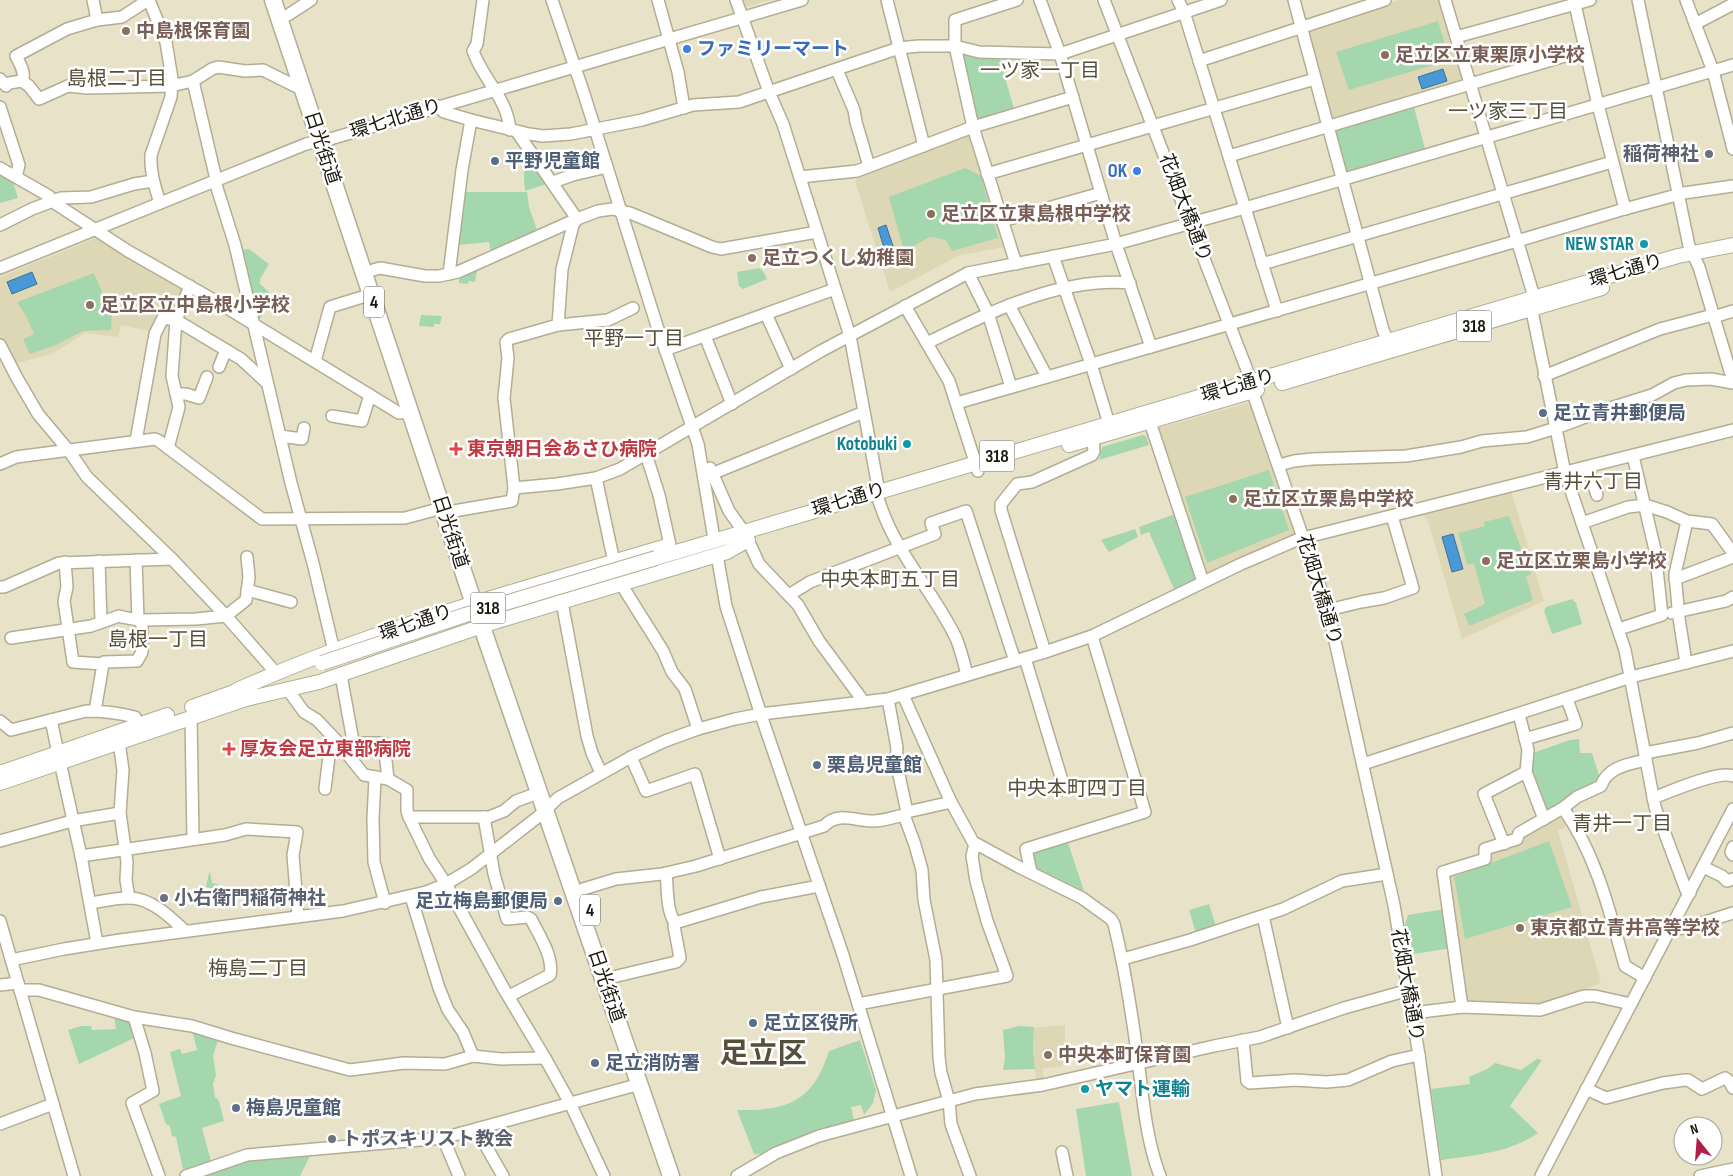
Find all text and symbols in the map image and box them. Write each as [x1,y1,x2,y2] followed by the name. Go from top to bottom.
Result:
[136,20,250,43] place label: 中島根保育園
[120,25,132,37] marker: 中島根保育園
[697,38,849,61] place label: ファミリーマート
[681,43,693,55] marker: ファミリーマート
[1395,44,1585,67] place label: 足立区立東栗原小学校
[1379,49,1391,61] marker: 足立区立東栗原小学校
[980,59,1100,83] district label: 一ツ家一丁目
[67,67,167,91] district label: 島根二丁目
[347,94,445,144] street label: 環七北通り
[1448,100,1568,124] district label: 一ツ家三丁目
[299,108,345,188] street label: 日光街道
[1623,143,1699,166] place label: 稲荷神社
[1703,148,1715,160] marker: 稲荷神社
[505,150,600,173] place label: 平野児童館
[1154,151,1216,265] street label: 花畑大橋通り
[489,155,501,167] marker: 平野児童館
[1108,160,1128,183] place label: OK
[1131,165,1143,177] marker: OK
[941,203,1131,226] place label: 足立区立東島根中学校
[925,208,937,220] marker: 足立区立東島根中学校
[1565,233,1634,256] place label: NEW STAR
[1638,238,1650,250] marker: NEW STAR
[762,247,914,270] place label: 足立つくし幼稚園
[1586,249,1666,293] street label: 環七通り
[746,252,758,264] marker: 足立つくし幼稚園
[364,286,384,318] road number: 4
[100,294,290,317] place label: 足立区立中島根小学校
[84,299,96,311] marker: 足立区立中島根小学校
[1456,310,1492,342] road number: 318
[584,327,684,351] district label: 平野一丁目
[1198,364,1278,408] street label: 環七通り
[1553,402,1686,425] place label: 足立青井郵便局
[1537,407,1549,419] marker: 足立青井郵便局
[837,433,897,456] place label: Kotobuki
[467,438,657,461] place label: 東京朝日会あさひ病院
[901,438,913,450] marker: Kotobuki
[980,441,1014,472] road number: 318
[449,442,463,456] marker: 東京朝日会あさひ病院
[1543,470,1643,494] district label: 青井六丁目
[809,478,889,522] street label: 環七通り
[1243,488,1414,511] place label: 足立区立栗島中学校
[427,492,473,572] street label: 日光街道
[1227,493,1239,505] marker: 足立区立栗島中学校
[1291,532,1347,648] street label: 花畑大橋通り
[1496,550,1667,573] place label: 足立区立栗島小学校
[1480,555,1492,567] marker: 足立区立栗島小学校
[820,568,960,592] district label: 中央本町五丁目
[470,592,506,624] road number: 318
[376,600,456,646] street label: 環七通り
[108,628,208,652] district label: 島根一丁目
[240,738,411,761] place label: 厚友会足立東部病院
[222,742,236,756] marker: 厚友会足立東部病院
[827,754,922,777] place label: 栗島児童館
[811,759,823,771] marker: 栗島児童館
[1007,777,1147,801] district label: 中央本町四丁目
[1572,812,1672,836] district label: 青井一丁目
[174,887,326,910] place label: 小右衛門稲荷神社
[415,890,548,913] place label: 足立梅島郵便局
[158,892,170,904] marker: 小右衛門稲荷神社
[580,894,600,926] road number: 4
[552,895,564,907] marker: 足立梅島郵便局
[1530,917,1720,940] place label: 東京都立青井高等学校
[1514,922,1526,934] marker: 東京都立青井高等学校
[1386,927,1428,1043] street label: 花畑大橋通り
[583,946,629,1026] street label: 日光街道
[208,957,308,981] district label: 梅島二丁目
[763,1012,858,1035] place label: 足立区役所
[747,1017,759,1029] marker: 足立区役所
[719,1037,807,1072] district label: 足立区
[1058,1044,1191,1067] place label: 中央本町保育園
[1042,1049,1054,1061] marker: 中央本町保育園
[605,1052,700,1075] place label: 足立消防署
[589,1057,601,1069] marker: 足立消防署
[1095,1078,1190,1101] place label: ヤマト運輸
[1079,1083,1091,1095] marker: ヤマト運輸
[246,1097,341,1120] place label: 梅島児童館
[230,1102,242,1114] marker: 梅島児童館
[1673,1116,1723,1166] north arrow
[1688,1120,1700,1138] text: N
[342,1128,513,1151] place label: トポスキリスト教会
[326,1133,338,1145] marker: トポスキリスト教会

